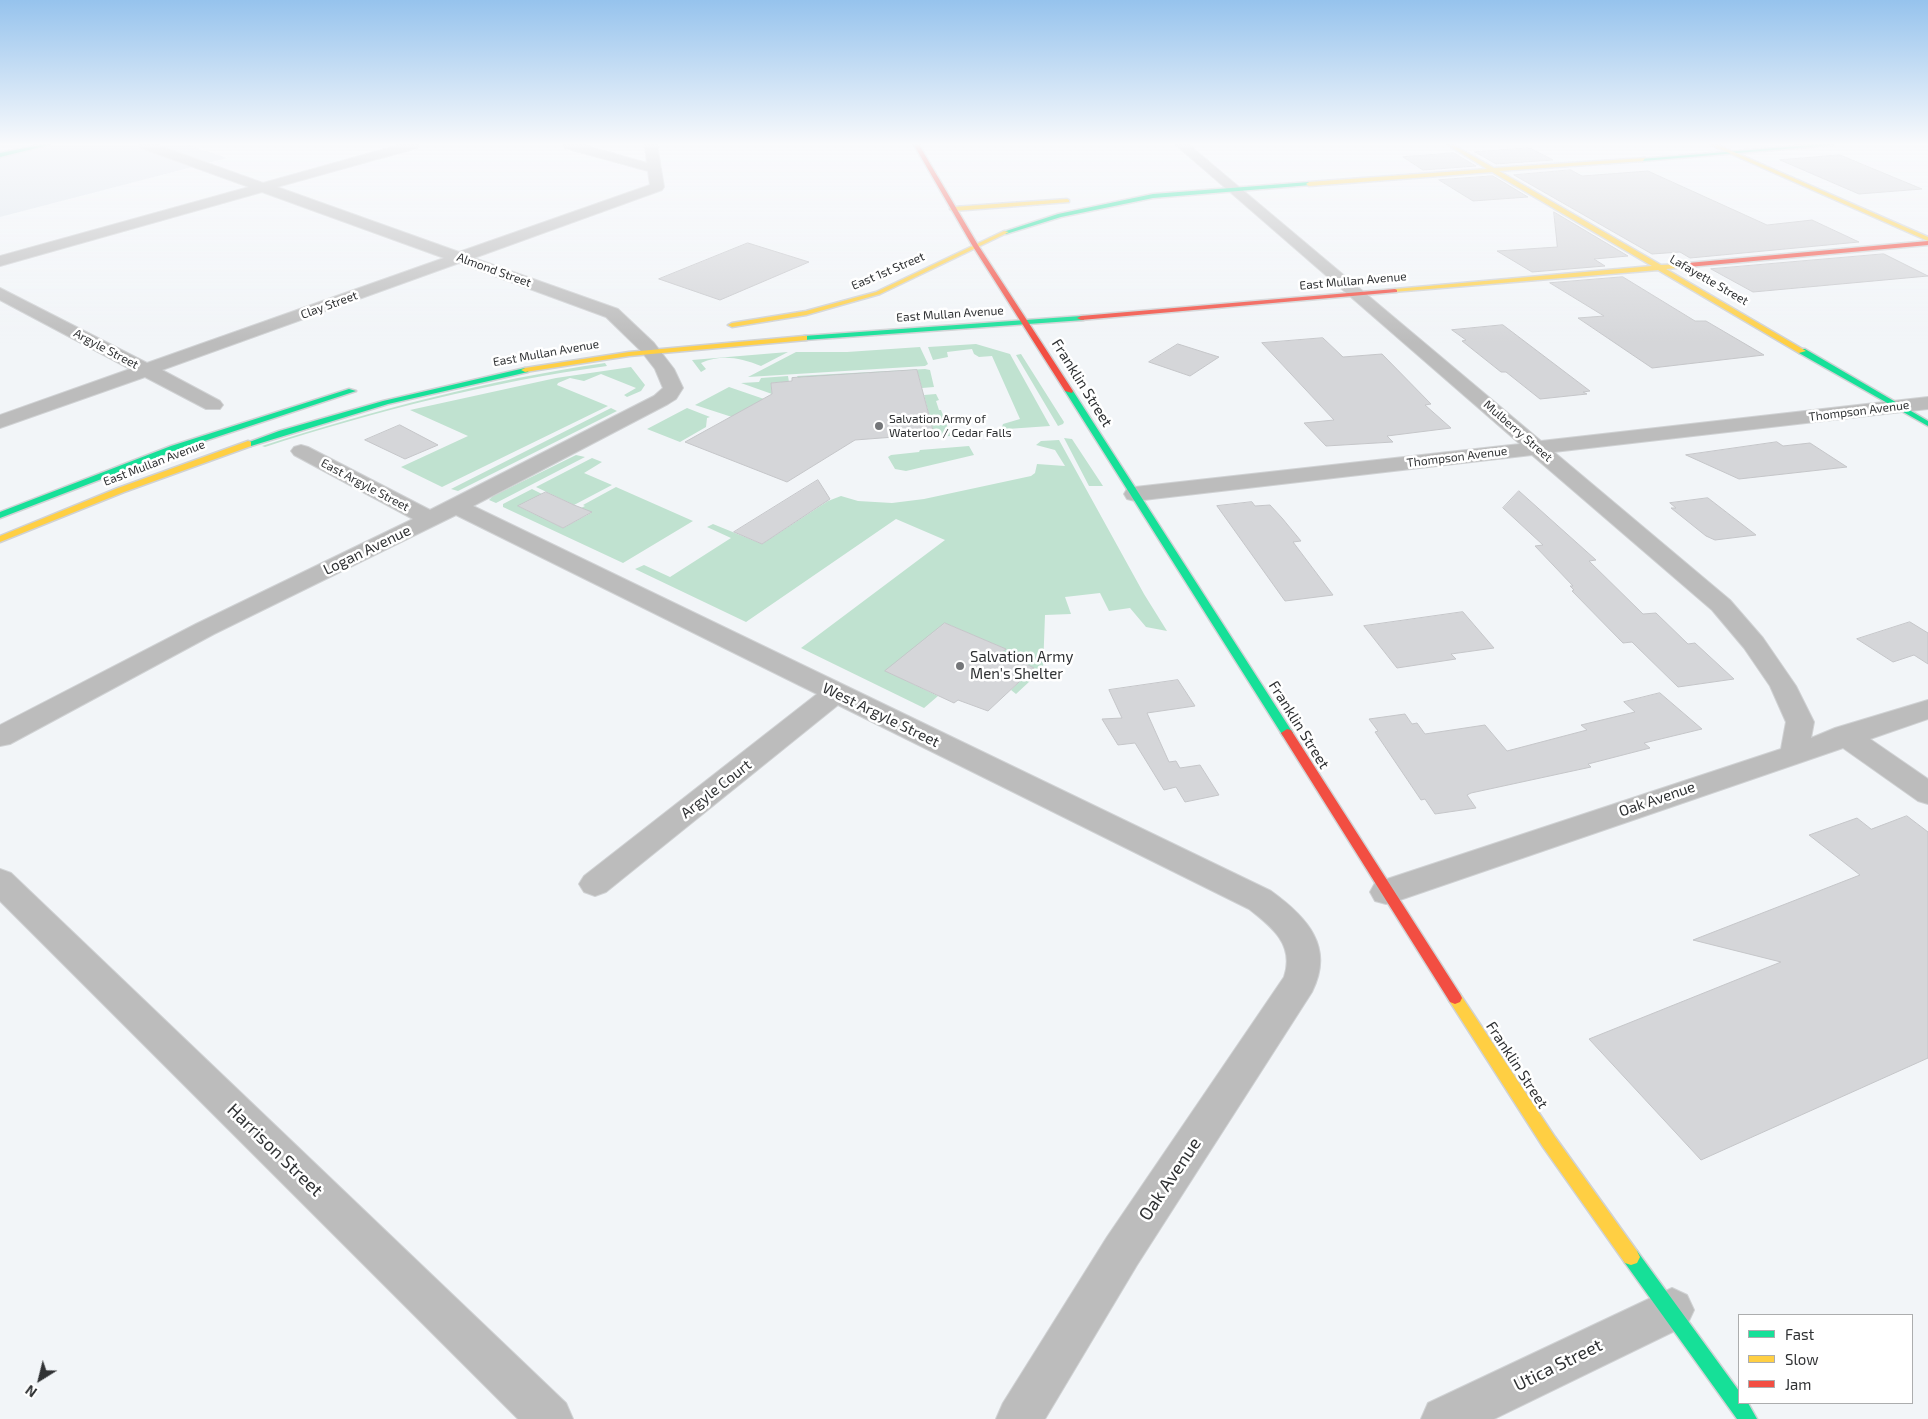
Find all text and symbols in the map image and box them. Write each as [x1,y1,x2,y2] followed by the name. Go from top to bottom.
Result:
[849,249,927,293] street label: East 1st Street
[455,250,533,290] street label: Almond Street
[1667,252,1751,308] street label: Lafayette Street
[1299,269,1407,293] street label: East Mullan Avenue
[299,288,359,322] street label: Clay Street
[896,303,1004,325] street label: East Mullan Avenue
[71,326,141,372] street label: Argyle Street
[1048,336,1116,430] street label: Franklin Street
[492,337,600,369] street label: East Mullan Avenue
[1481,397,1555,465] street label: Mulberry Street
[1808,398,1910,424] street label: Thompson Avenue
[889,412,1012,440] place label: Salvation Army of Waterloo / Cedar Falls
[873,420,885,432] marker: Salvation Army of Waterloo / Cedar Falls
[101,437,207,489] street label: East Mullan Avenue
[1406,444,1508,470] street label: Thompson Avenue
[318,456,412,514] street label: East Argyle Street
[320,521,414,579] street label: Logan Avenue
[970,648,1073,683] place label: Salvation Army Men's Shelter
[954,660,966,672] marker: Salvation Army Men's Shelter
[1265,678,1333,772] street label: Franklin Street
[820,679,942,751] street label: West Argyle Street
[677,756,755,822] street label: Argyle Court
[1616,778,1698,820] street label: Oak Avenue
[1482,1018,1552,1112] street label: Franklin Street
[223,1099,327,1201] street label: Harrison Street
[1134,1133,1206,1225] street label: Oak Avenue
[1738,1314,1913,1404] legend
[1785,1325,1814,1343] text: Fast
[1510,1334,1606,1396] street label: Utica Street
[1785,1350,1819,1368] text: Slow
[15,1354,65,1404] north arrow
[1785,1375,1811,1393] text: Jam
[22,1382,40,1401] text: N

